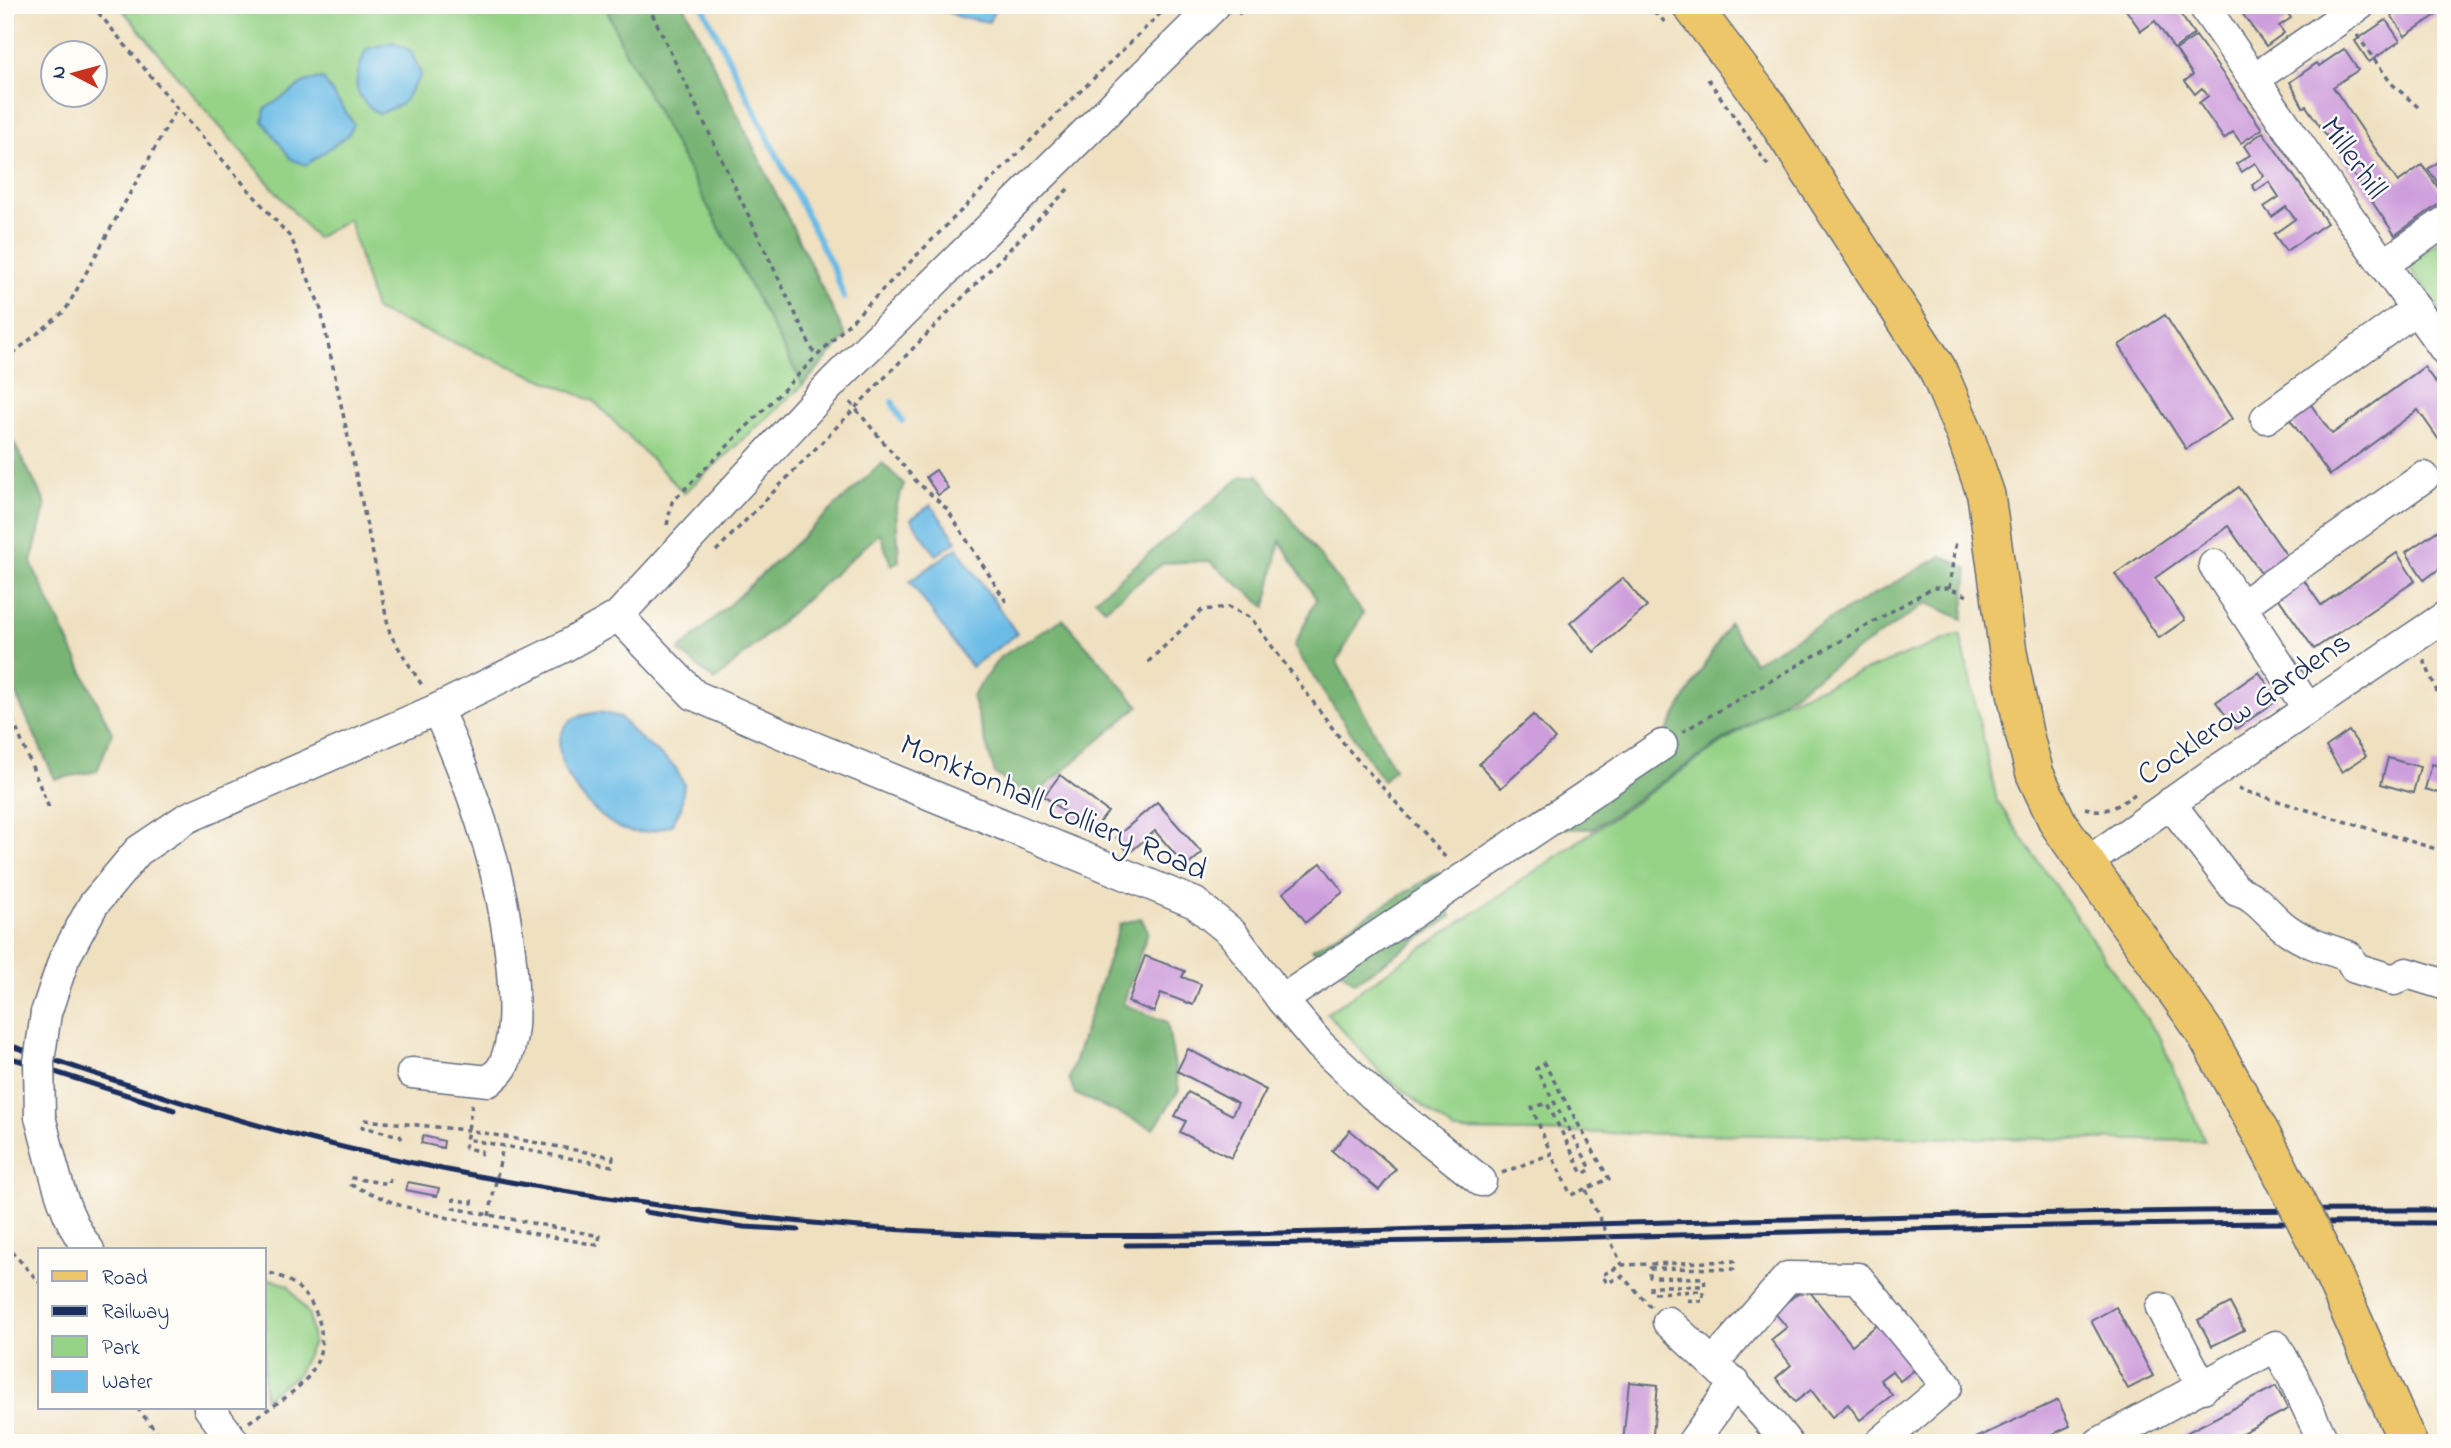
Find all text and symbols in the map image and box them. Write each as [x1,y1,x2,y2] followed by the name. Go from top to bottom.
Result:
[38,38,108,108] north arrow
[45,65,74,80] text: N
[2306,108,2398,210] street label: Millerhill
[2128,621,2362,799] street label: Cocklerow Gardens
[892,723,1214,895] street label: Monktonhall Colliery Road
[38,1248,266,1410] legend
[102,1264,148,1294] text: Road
[102,1298,169,1330] text: Railway
[102,1334,141,1364] text: Park
[102,1368,153,1398] text: Water

